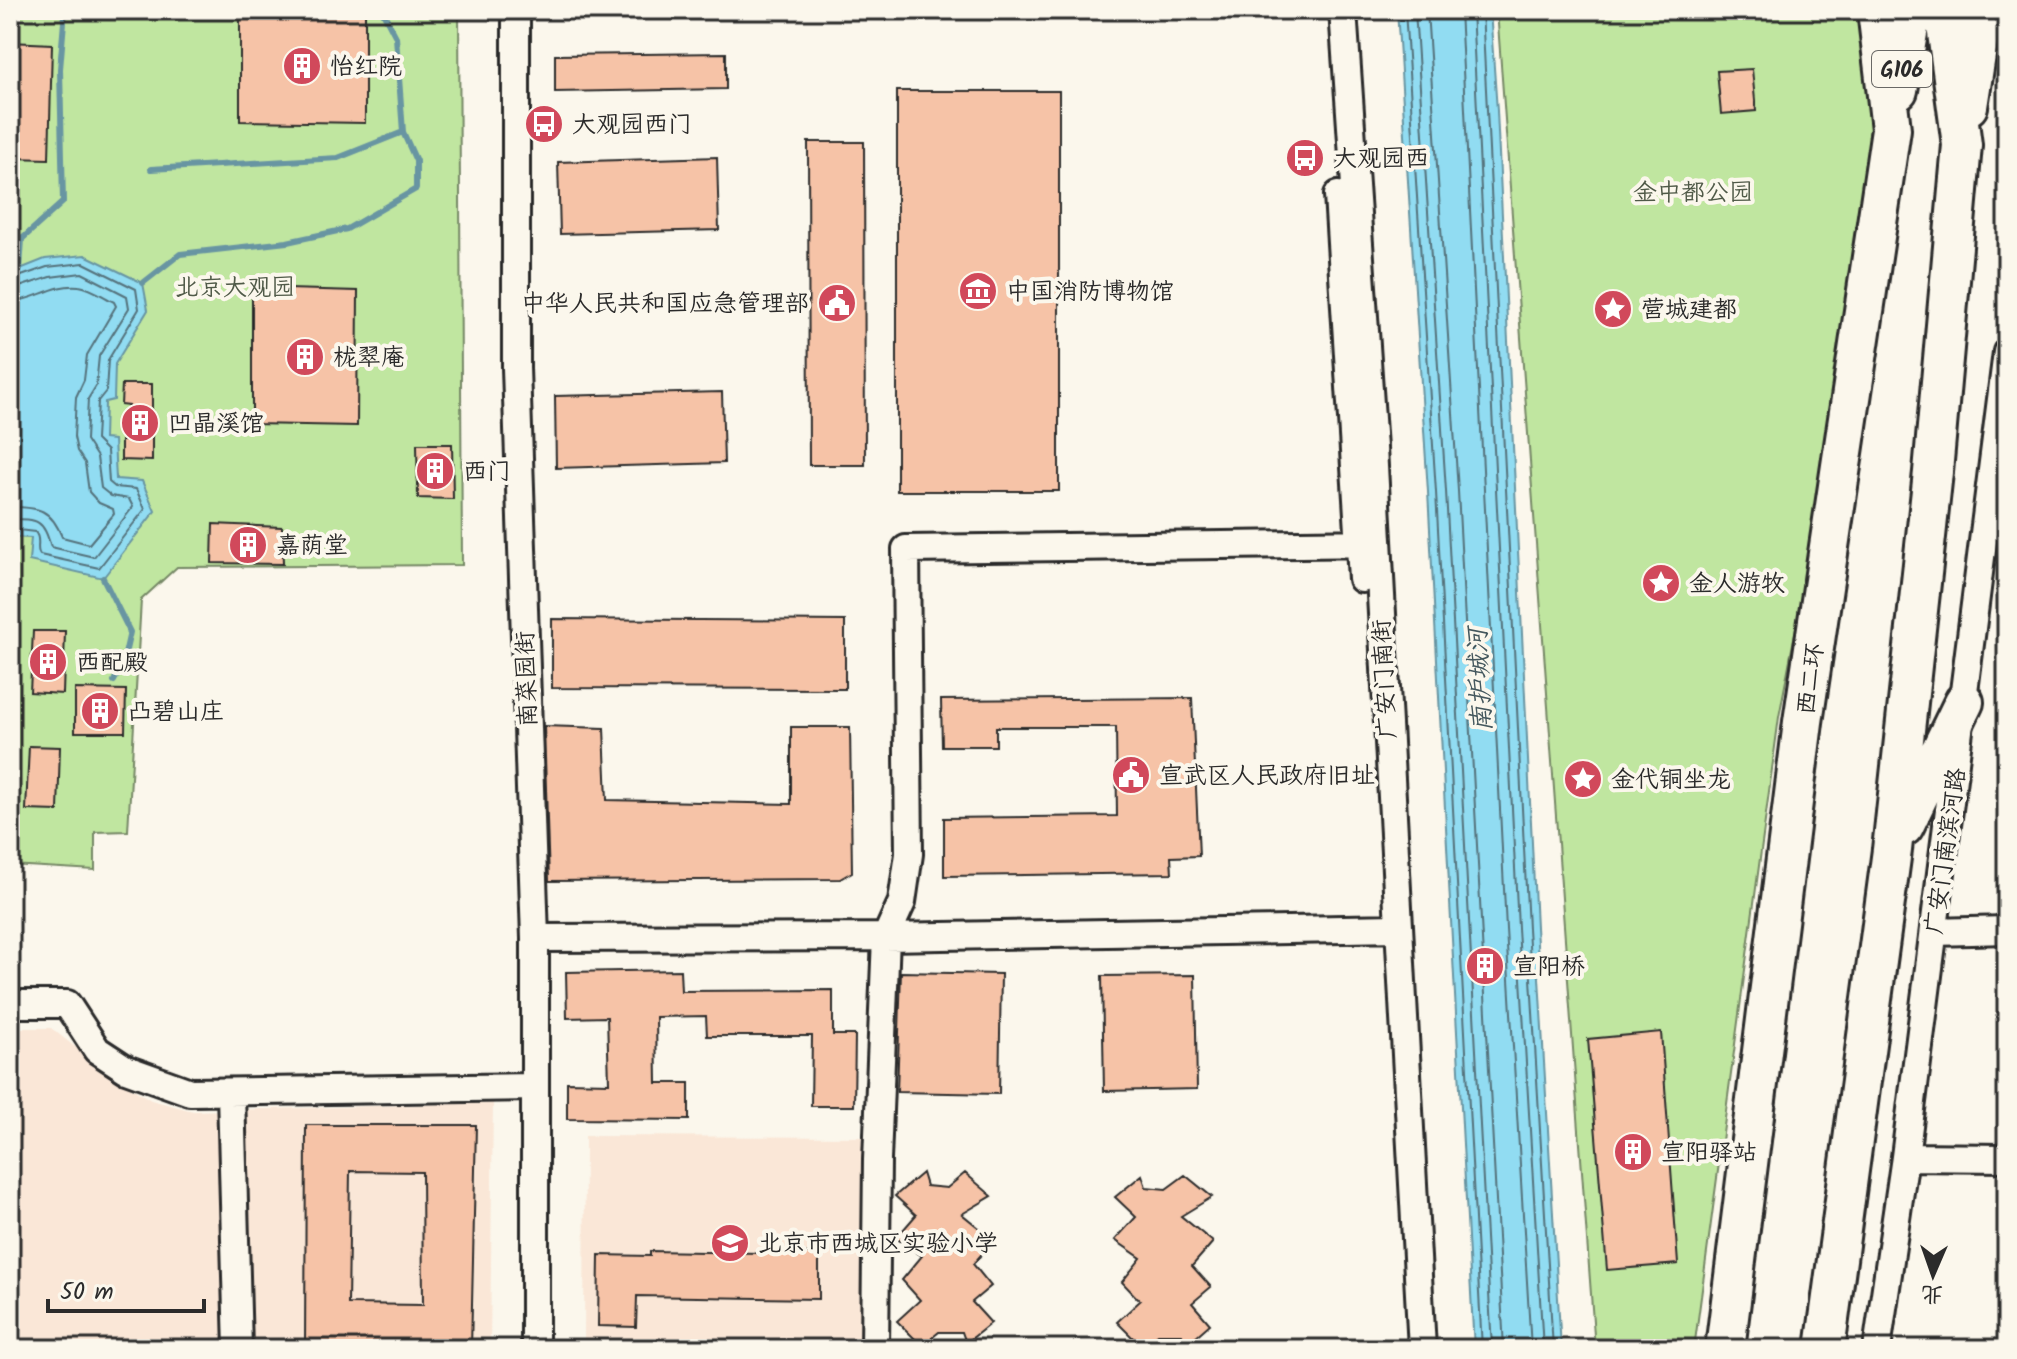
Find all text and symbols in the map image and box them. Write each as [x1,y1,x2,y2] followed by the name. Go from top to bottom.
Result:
[281,45,323,87] building icon: 怡红院
[330,48,402,87] place label: 怡红院
[1872,51,1932,87] road number: G106
[523,103,565,145] bus stop icon: 大观园西门
[572,106,692,145] place label: 大观园西门
[1284,137,1326,179] bus stop icon: 大观园西
[1333,140,1429,179] place label: 大观园西
[1633,174,1753,213] park label: 金中都公园
[175,269,295,308] park label: 北京大观园
[957,270,999,312] museum icon: 中国消防博物馆
[1006,273,1174,312] place label: 中国消防博物馆
[816,282,858,324] public building icon: 中华人民共和国应急管理部
[521,285,809,324] place label: 中华人民共和国应急管理部
[1592,288,1634,330] place icon: 营城建都
[1641,291,1737,330] place label: 营城建都
[284,336,326,378] building icon: 栊翠庵
[333,339,405,378] place label: 栊翠庵
[119,402,161,444] building icon: 凹晶溪馆
[168,405,264,444] place label: 凹晶溪馆
[414,450,456,492] building icon: 西门
[463,453,511,492] place label: 西门
[227,524,269,566] building icon: 嘉荫堂
[276,527,348,566] place label: 嘉荫堂
[1640,562,1682,604] place icon: 金人游牧
[1689,565,1785,604] place label: 金人游牧
[1363,618,1408,740] street label: 广安门南街
[1457,623,1505,733] water label: 南护城河
[506,630,549,728] street label: 南菜园街
[27,641,69,683] building icon: 西配殿
[1787,641,1836,718] street label: 西二环
[76,644,148,683] place label: 西配殿
[79,690,121,732] building icon: 凸碧山庄
[128,693,224,732] place label: 凸碧山庄
[1110,754,1152,796] public building icon: 宣武区人民政府旧址
[1159,757,1375,796] place label: 宣武区人民政府旧址
[1562,758,1604,800] place icon: 金代铜坐龙
[1611,761,1731,800] place label: 金代铜坐龙
[1915,765,1977,937] street label: 广安门南滨河路
[1464,945,1506,987] building icon: 宣阳桥
[1513,948,1585,987] place label: 宣阳桥
[1612,1131,1654,1173] building icon: 宣阳驿站
[1661,1134,1757,1173] place label: 宣阳驿站
[709,1222,751,1264] school or university icon: 北京市西城区实验小学
[758,1225,998,1264] place label: 北京市西城区实验小学
[1893,1235,1973,1315] north arrow
[48,1263,204,1313] scale bar
[60,1273,114,1312] text: 50 m
[1921,1275,1944,1310] text: 北

